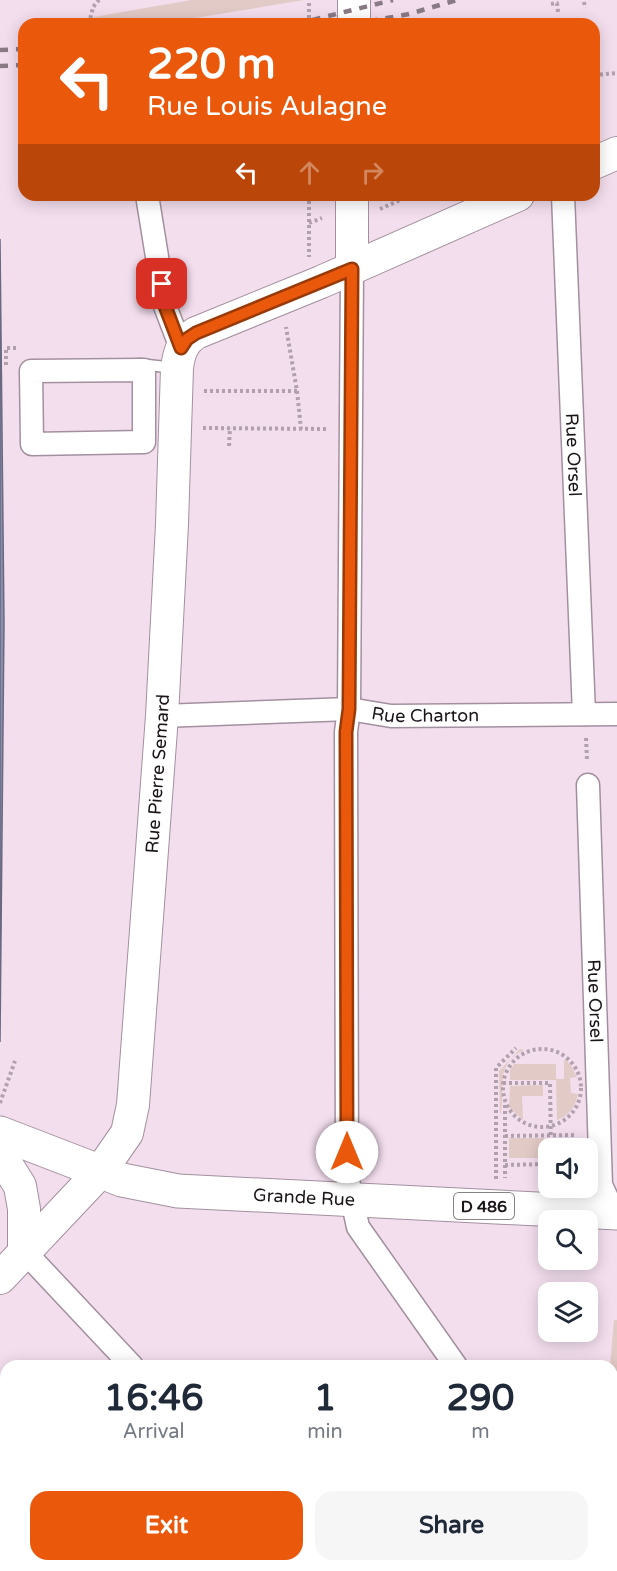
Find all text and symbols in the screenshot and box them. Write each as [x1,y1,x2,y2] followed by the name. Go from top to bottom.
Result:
[147,39,276,90] text: 220 m
[48,42,126,120] icon: left
[147,90,387,123] text: Rue Louis Aulagne
[230,156,263,189] icon: left
[293,156,326,189] icon: ahead
[356,156,389,189] icon: right
[136,258,187,309] pin
[145,267,178,300] icon: arrive
[561,413,586,497] street label: Rue Orsel
[141,693,174,854] street label: Rue Pierre Semard
[370,702,479,728] street label: Rue Charton
[583,959,607,1043] street label: Rue Orsel
[315,1120,379,1184] position arrow
[538,1138,598,1342] map controls
[538,1138,598,1198] button: sound
[253,1184,355,1211] street label: Grande Rue
[454,1193,514,1219] road number: D 486
[538,1210,598,1270] button: search
[538,1282,598,1342] button: layers
[104,1377,204,1420] text: 16:46
[314,1377,336,1420] text: 1
[446,1377,514,1420] text: 290
[123,1420,185,1444] text: Arrival
[307,1420,343,1444] text: min
[471,1420,490,1444] text: m
[30,1491,303,1560] button: Exit
[315,1491,588,1560] button: Share

